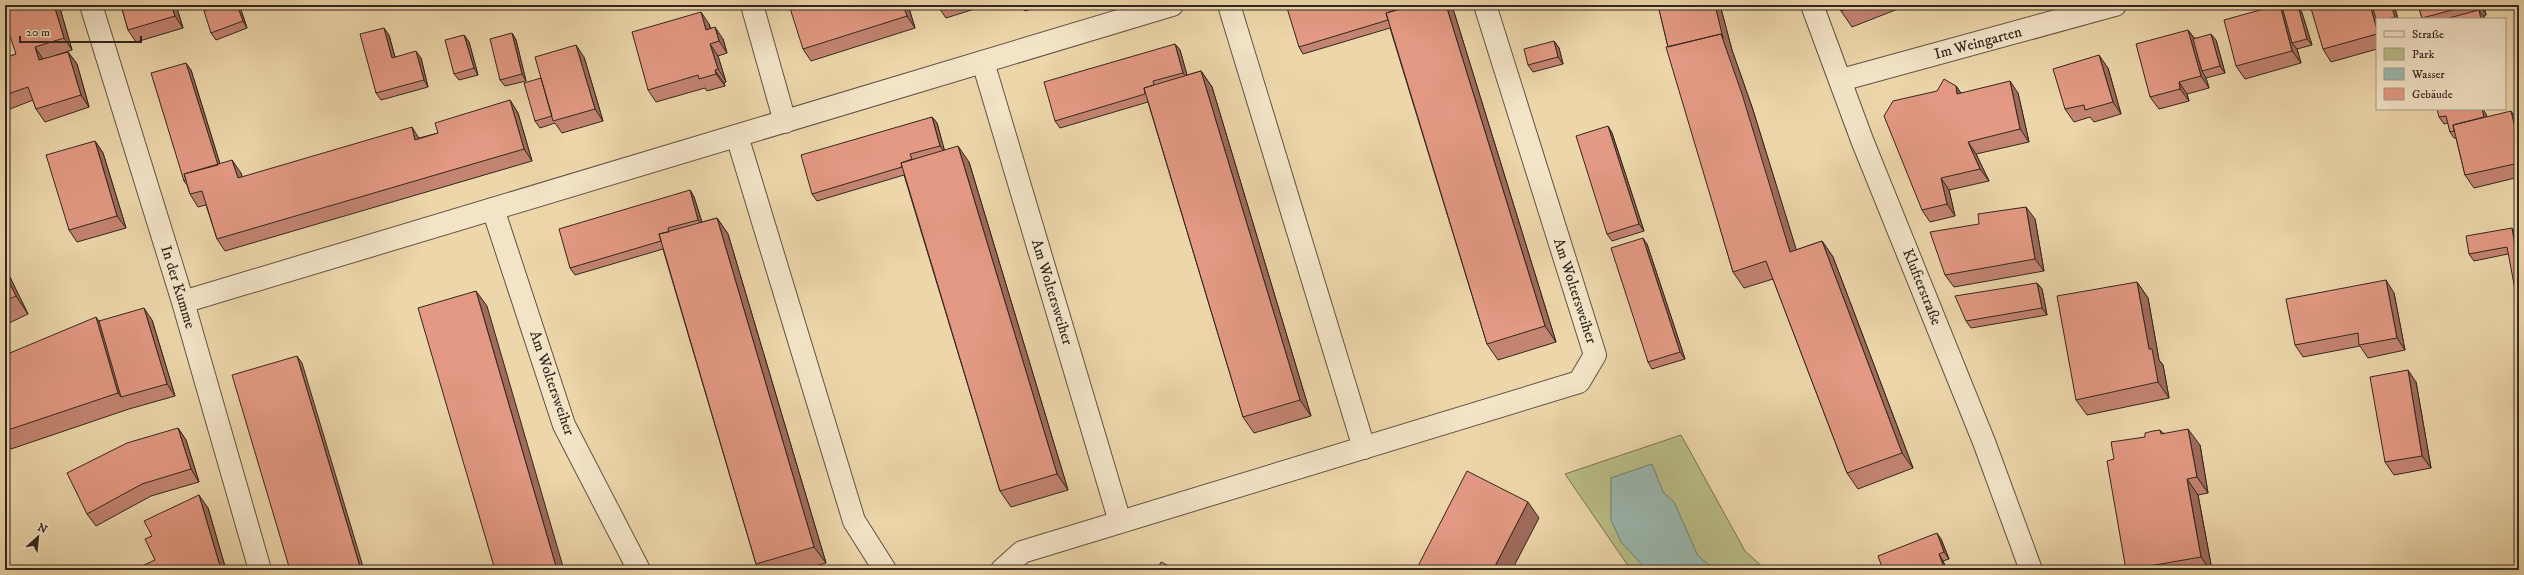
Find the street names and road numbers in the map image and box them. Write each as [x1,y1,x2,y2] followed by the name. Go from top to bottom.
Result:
[1932,22,2024,64] street label: Im Weingarten
[1549,236,1601,346] street label: Am Woltersweiher
[1027,237,1077,348] street label: Am Woltersweiher
[156,243,200,331] street label: In der Kumme
[1898,246,1946,328] street label: Klufterstraße
[525,328,579,438] street label: Am Woltersweiher

